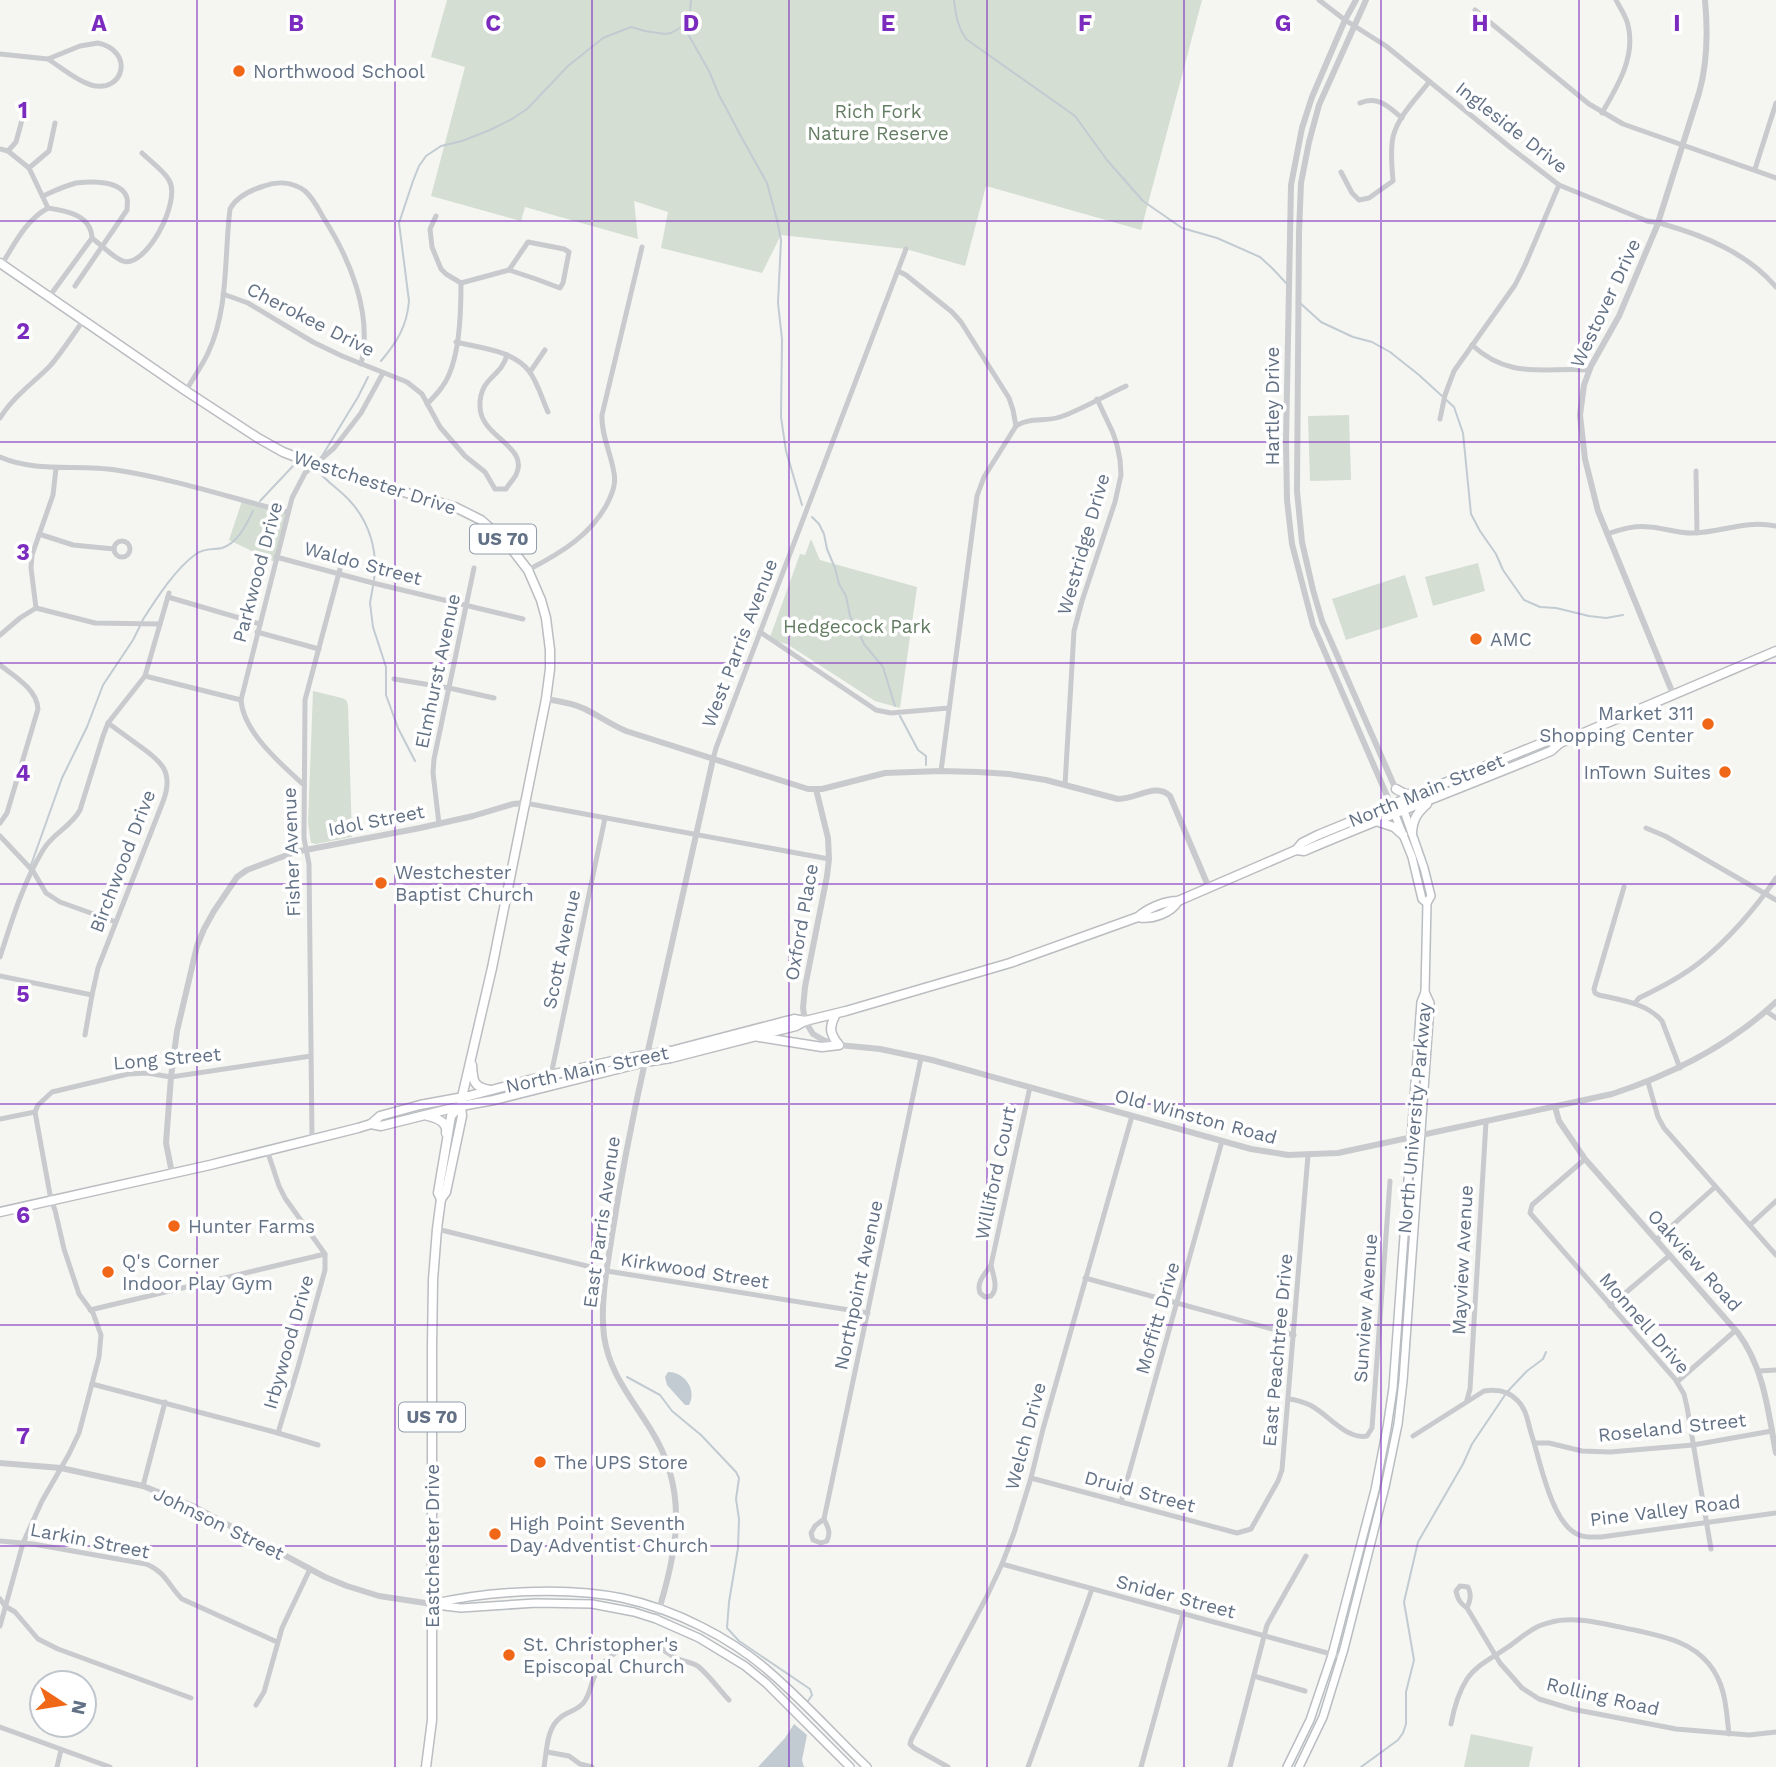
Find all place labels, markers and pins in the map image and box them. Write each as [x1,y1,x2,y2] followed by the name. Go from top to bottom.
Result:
[253,60,425,83] place label: Northwood School
[231,63,247,79] marker: Northwood School
[1490,628,1532,651] place label: AMC
[1468,631,1484,647] marker: AMC
[1539,702,1694,747] place label: Market 311 Shopping Center
[1700,716,1716,732] marker: Market 311 Shopping Center
[1583,761,1711,784] place label: InTown Suites
[1717,764,1733,780] marker: InTown Suites
[395,861,534,906] place label: Westchester Baptist Church
[373,875,389,891] marker: Westchester Baptist Church
[188,1215,315,1238] place label: Hunter Farms
[166,1218,182,1234] marker: Hunter Farms
[122,1250,273,1295] place label: Q's Corner Indoor Play Gym
[100,1264,116,1280] marker: Q's Corner Indoor Play Gym
[554,1451,688,1474] place label: The UPS Store
[532,1454,548,1470] marker: The UPS Store
[509,1512,709,1557] place label: High Point Seventh Day Adventist Church
[487,1526,503,1542] marker: High Point Seventh Day Adventist Church
[523,1633,685,1678] place label: St. Christopher's Episcopal Church
[501,1647,517,1663] marker: St. Christopher's Episcopal Church

